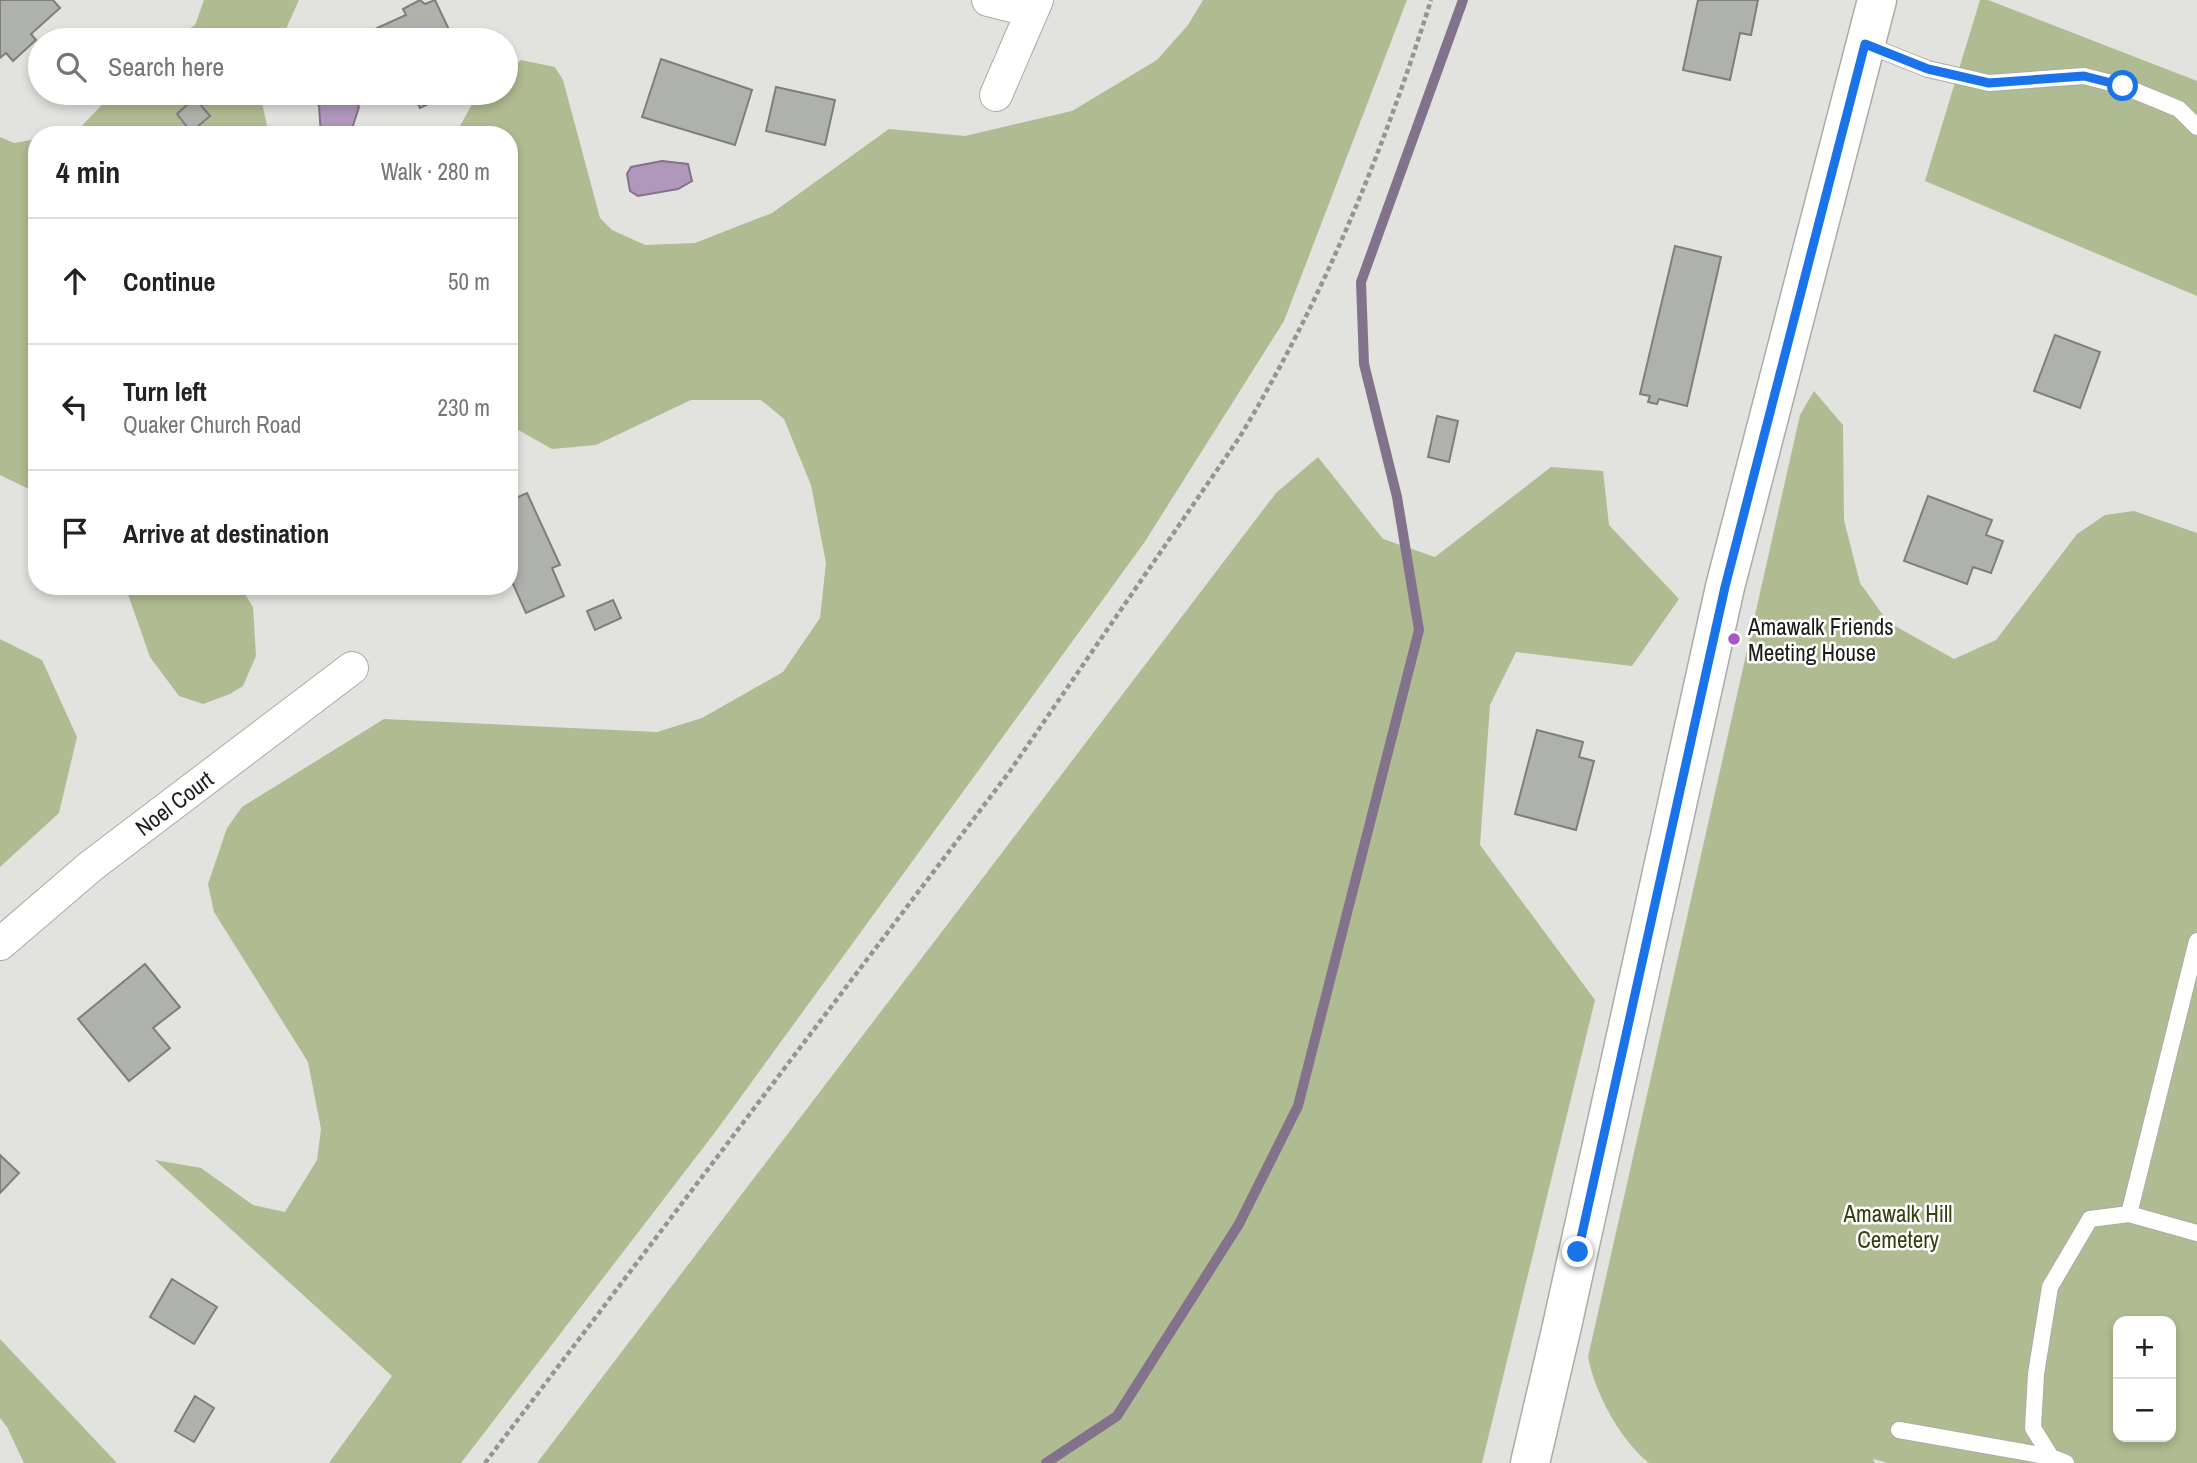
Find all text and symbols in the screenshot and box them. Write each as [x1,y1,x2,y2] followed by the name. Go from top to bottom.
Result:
[28,28,518,105] search box
[52,48,90,86] icon: search
[108,49,224,84] text: Search here
[2107,70,2138,101] route start
[56,152,120,192] text: 4 min
[381,156,490,187] text: Walk · 280 m
[56,262,94,300] icon: ahead
[123,264,215,299] text: Continue
[448,266,490,297] text: 50 m
[123,374,207,409] text: Turn left
[56,388,94,426] icon: left
[438,392,490,423] text: 230 m
[123,409,301,440] text: Quaker Church Road
[56,514,94,552] icon: arrive
[123,516,329,551] text: Arrive at destination
[1747,611,1894,668] place label: Amawalk Friends Meeting House
[1726,631,1742,647] marker: Amawalk Friends Meeting House
[129,763,219,843] street label: Noel Court
[1843,1198,1952,1255] park label: Amawalk Hill Cemetery
[1562,1236,1593,1267] route end
[2113,1316,2176,1442] map controls
[2113,1316,2176,1379] button: +
[2113,1379,2176,1442] button: −

